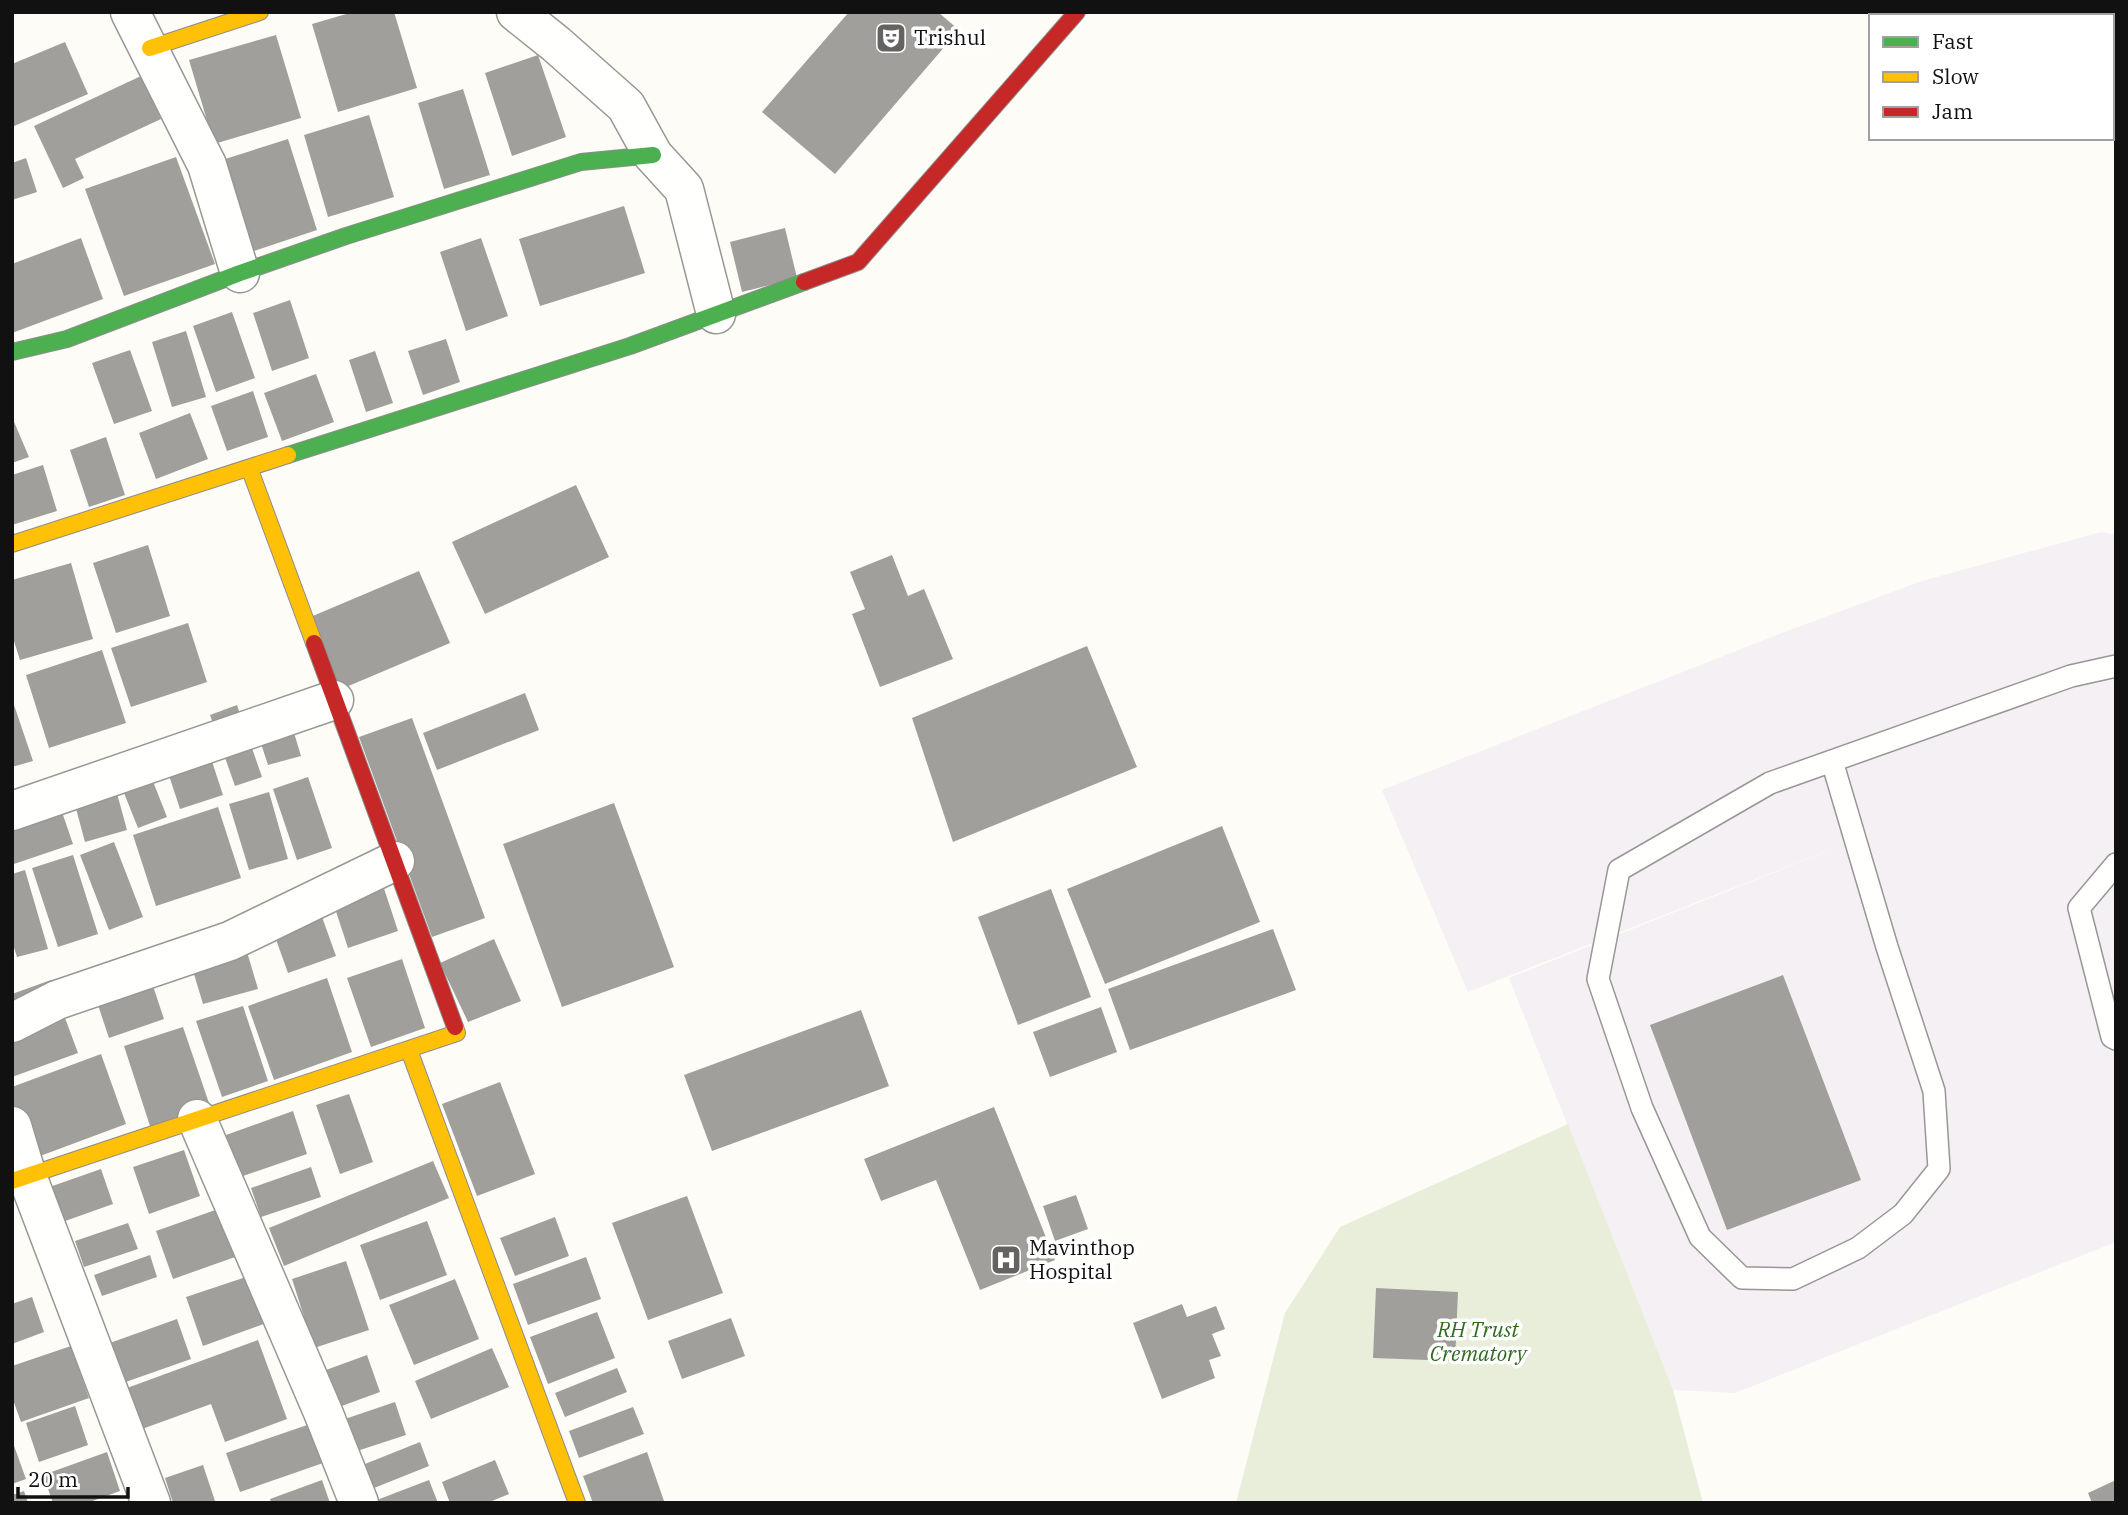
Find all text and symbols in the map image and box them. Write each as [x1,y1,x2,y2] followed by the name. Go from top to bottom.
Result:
[1869,14,2114,140] legend
[874,21,908,55] theatre icon: Trishul
[914,23,986,51] place label: Trishul
[1932,27,1973,55] text: Fast
[1932,62,1979,90] text: Slow
[1932,97,1973,125] text: Jam
[1029,1233,1135,1285] place label: Mavinthop Hospital
[989,1243,1023,1277] hospital icon: Mavinthop Hospital
[1430,1315,1529,1367] park label: RH Trust Crematory
[18,1456,128,1500] scale bar
[28,1465,78,1493] text: 20 m

